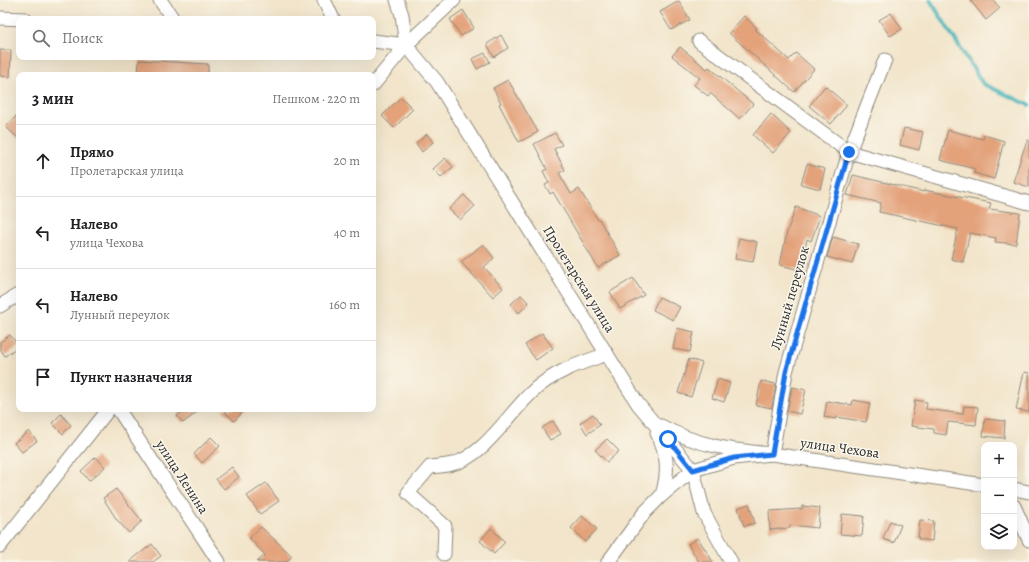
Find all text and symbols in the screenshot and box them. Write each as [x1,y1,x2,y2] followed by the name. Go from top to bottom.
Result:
[16,16,376,60] search box
[30,27,52,49] icon: search
[62,28,103,48] text: Поиск
[32,87,74,110] text: 3 мин
[272,90,360,107] text: Пешком · 220 m
[70,142,114,162] text: Прямо
[840,143,858,161] route end
[32,150,54,172] icon: ahead
[334,152,360,169] text: 20 m
[70,162,184,179] text: Пролетарская улица
[70,214,118,234] text: Налево
[32,222,54,244] icon: left
[538,222,620,336] street label: Пролетарская улица
[334,224,360,241] text: 40 m
[70,234,144,251] text: улица Чехова
[766,244,814,352] street label: Лунный переулок
[70,286,118,306] text: Налево
[32,294,54,316] icon: left
[329,296,360,313] text: 160 m
[70,306,170,323] text: Лунный переулок
[32,366,54,388] icon: arrive
[70,367,192,387] text: Пункт назначения
[659,430,677,448] route start
[798,433,881,463] street label: улица Чехова
[150,435,213,518] street label: улица Ленина
[981,442,1017,550] map controls
[981,442,1017,478] button: +
[981,478,1017,514] button: −
[981,514,1017,550] button: layers

